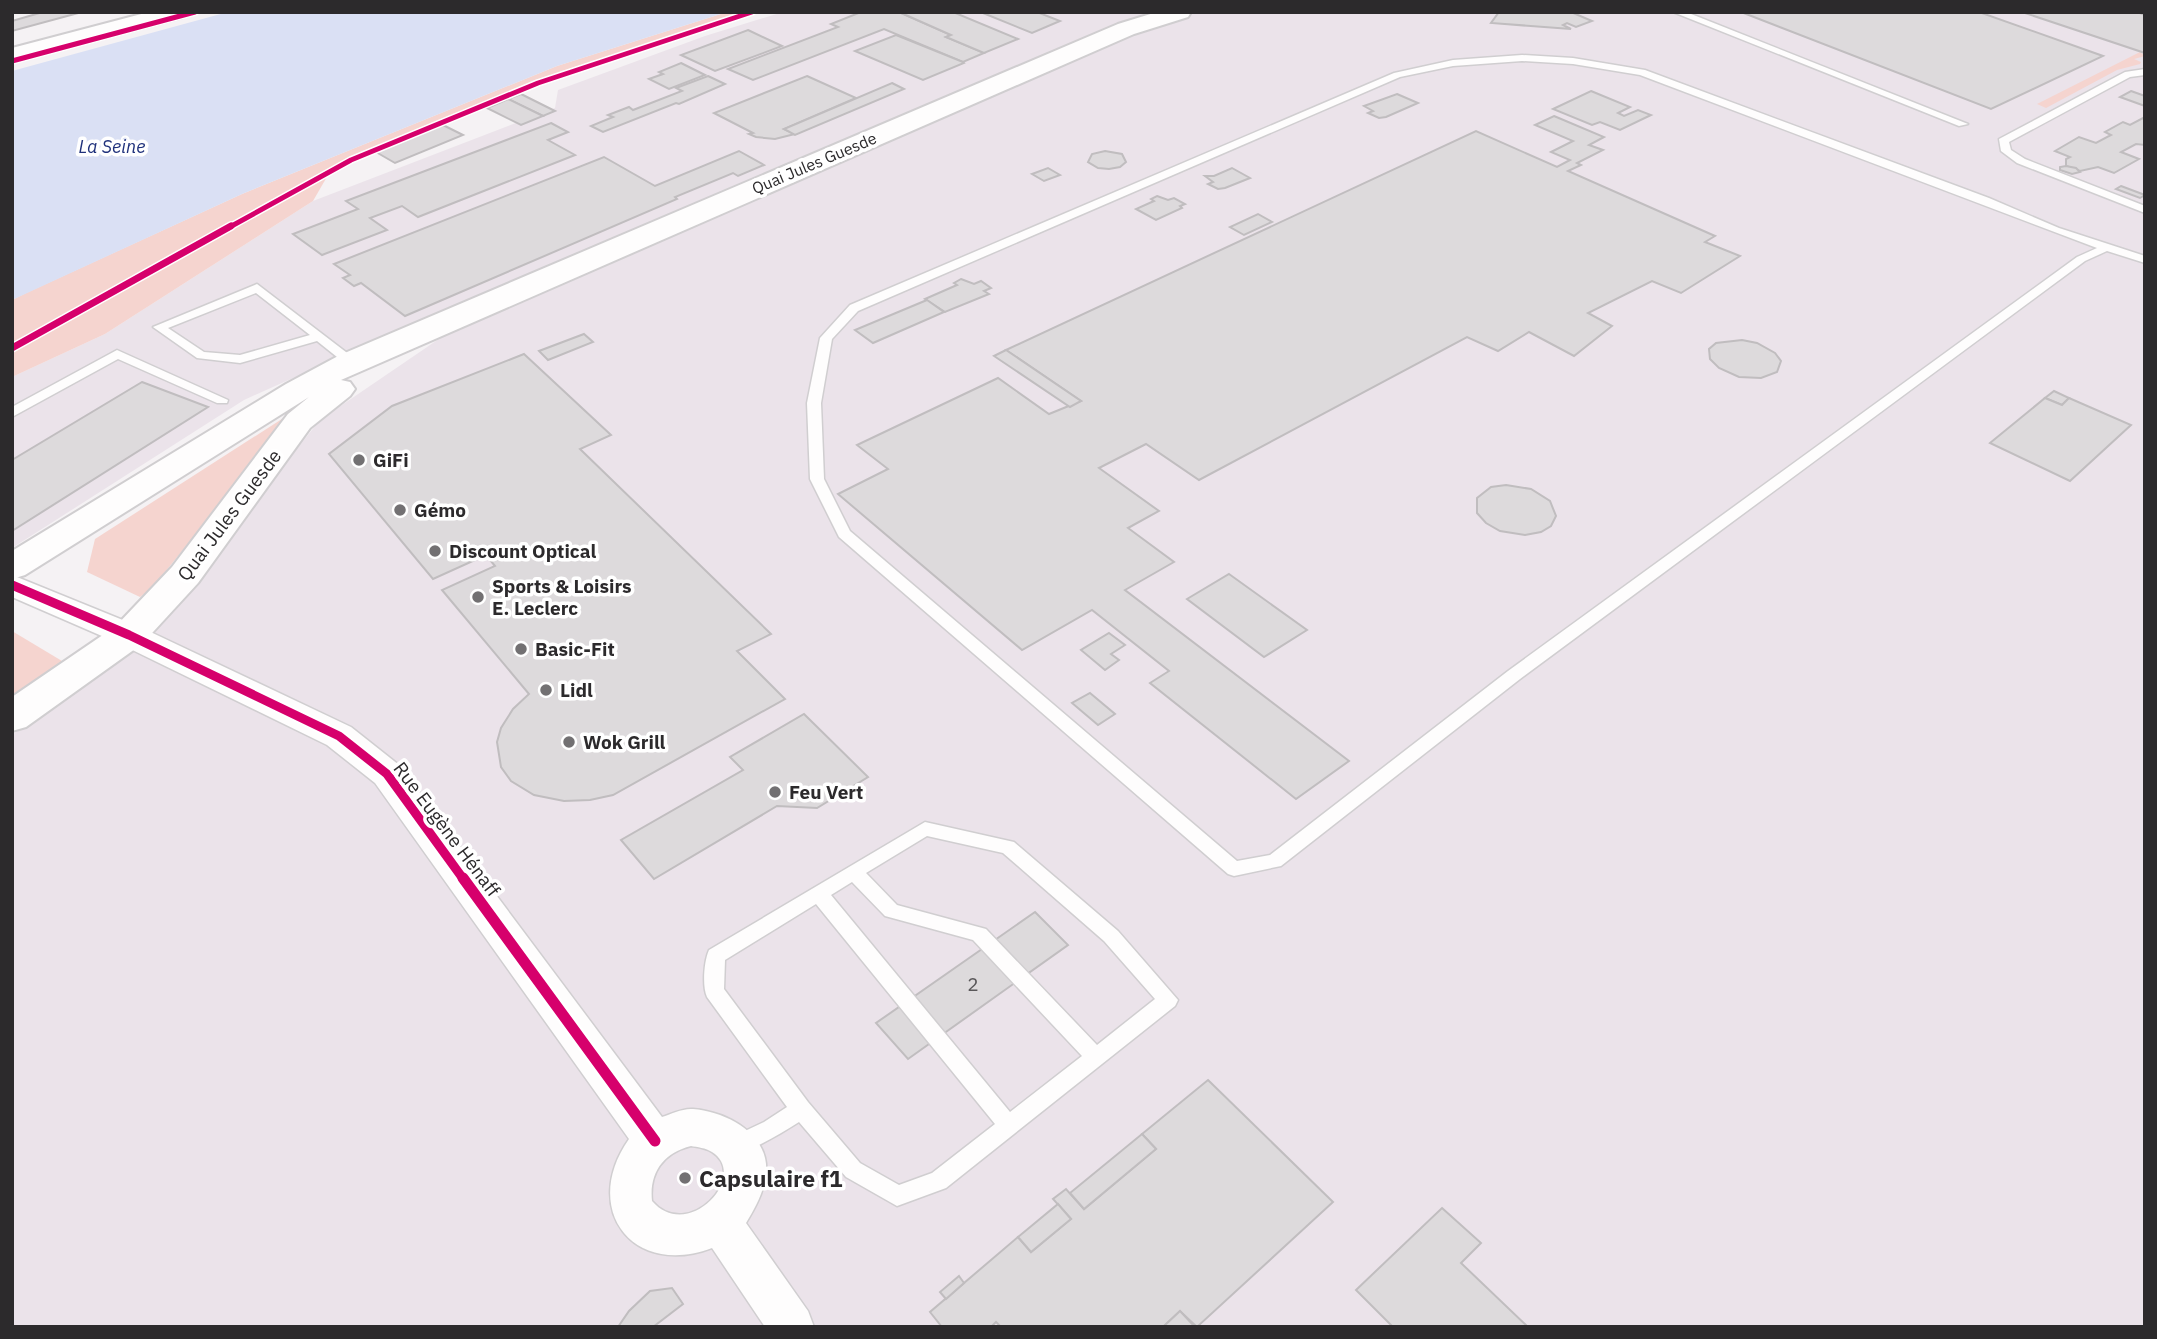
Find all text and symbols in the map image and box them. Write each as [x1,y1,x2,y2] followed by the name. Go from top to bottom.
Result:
[749,128,880,198] street label: Quai Jules Guesde
[79,135,145,158] water label: La Seine
[172,444,286,586] street label: Quai Jules Guesde
[373,448,409,472] place label: GiFi
[351,452,367,468] marker: GiFi
[414,498,466,522] place label: Gémo
[392,502,408,518] marker: Gémo
[449,539,596,563] place label: Discount Optical
[427,543,443,559] marker: Discount Optical
[492,574,632,620] place label: Sports & Loisirs E. Leclerc
[470,589,486,605] marker: Sports & Loisirs E. Leclerc
[535,637,615,661] place label: Basic-Fit
[513,641,529,657] marker: Basic-Fit
[560,678,593,702] place label: Lidl
[538,682,554,698] marker: Lidl
[583,730,666,754] place label: Wok Grill
[561,734,577,750] marker: Wok Grill
[388,757,506,901] street label: Rue Eugène Hénaff
[789,780,863,804] place label: Feu Vert
[767,784,783,800] marker: Feu Vert
[967,972,979,996] house number: 2
[699,1163,843,1193] place label: Capsulaire f1
[677,1170,693,1186] marker: Capsulaire f1

